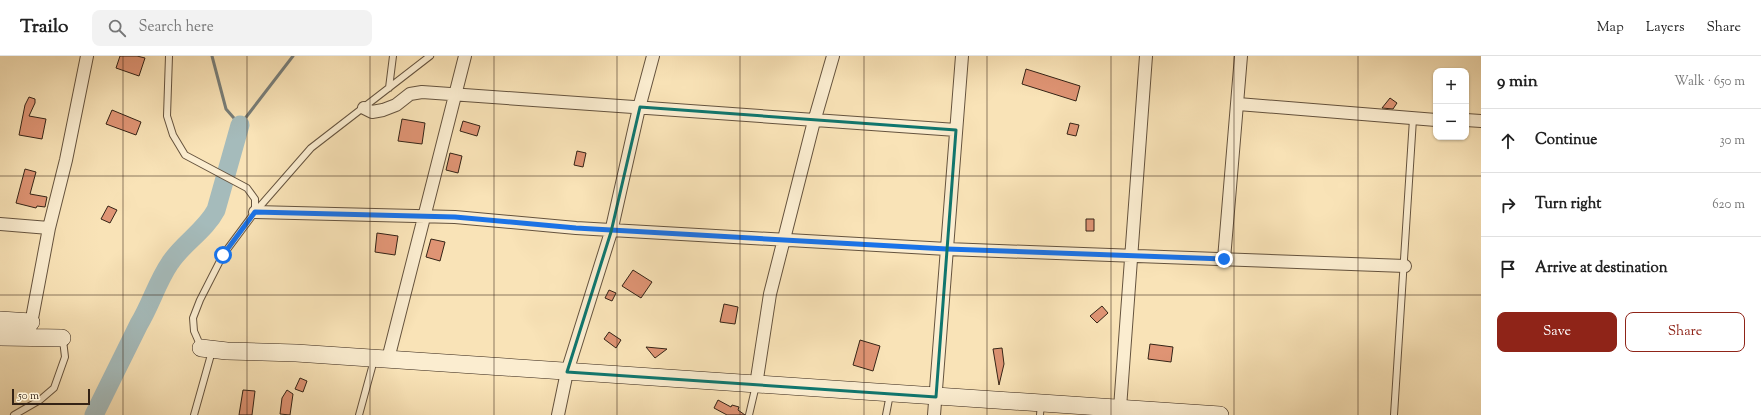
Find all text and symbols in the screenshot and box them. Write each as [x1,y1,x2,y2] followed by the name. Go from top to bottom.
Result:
[92,10,372,46] search box
[20,14,68,41] text: Trailo
[106,17,128,39] icon: search
[138,17,214,38] text: Search here
[1597,18,1624,38] text: Map
[1646,18,1684,38] text: Layers
[1706,18,1741,38] text: Share
[1433,68,1469,140] map controls
[1433,68,1469,104] button: +
[1497,70,1538,94] text: 9 min
[1674,73,1745,91] text: Walk · 650 m
[1433,104,1469,140] button: −
[1497,130,1519,152] icon: ahead
[1535,130,1597,151] text: Continue
[1719,132,1745,150] text: 30 m
[1497,194,1519,216] icon: right
[1535,194,1601,215] text: Turn right
[1712,196,1745,214] text: 620 m
[214,246,232,264] route start
[1215,250,1233,268] route end
[1497,258,1519,280] icon: arrive
[1535,258,1668,279] text: Arrive at destination
[1497,312,1617,352] button: Save
[1625,312,1745,352] button: Share
[12,387,90,406] scale bar
[18,388,39,404] text: 50 m

